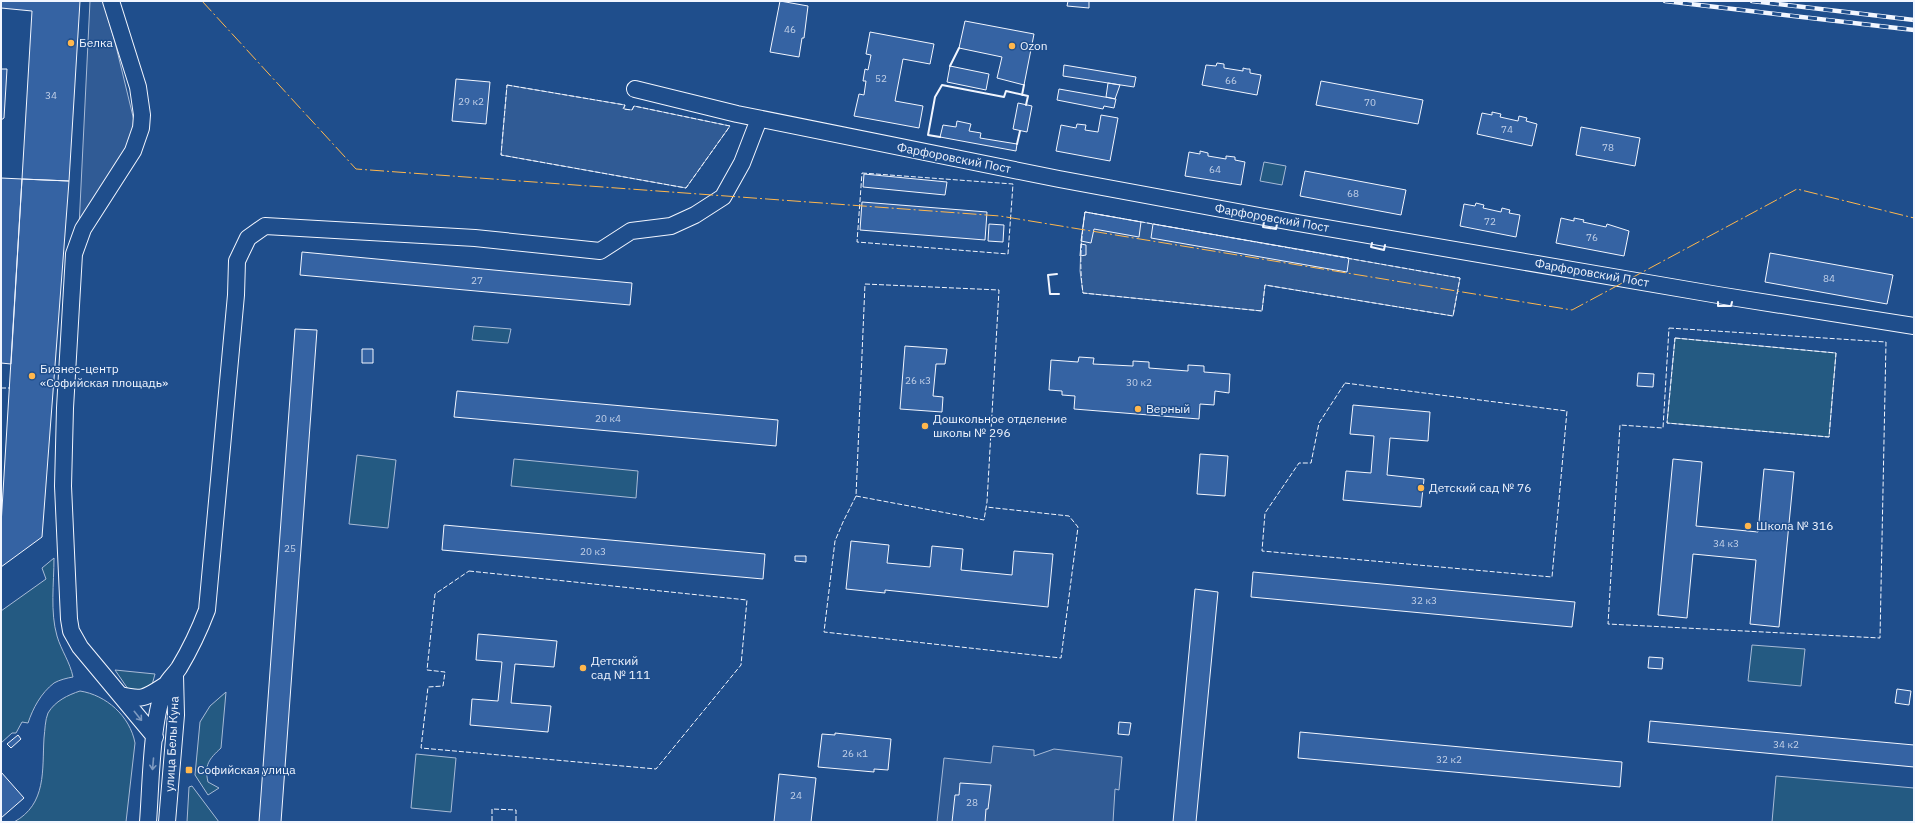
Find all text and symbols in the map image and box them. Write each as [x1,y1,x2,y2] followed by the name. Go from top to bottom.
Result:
[784,23,796,36] house number: 46
[79,35,113,50] place label: Белка
[66,38,76,48] marker: Белка
[1020,38,1047,53] place label: Ozon
[1007,41,1017,51] marker: Ozon
[875,72,887,85] house number: 52
[1225,74,1237,87] house number: 66
[45,89,57,102] house number: 34
[458,95,484,108] house number: 29 к2
[1364,96,1376,109] house number: 70
[1501,123,1513,136] house number: 74
[896,139,1013,176] street label: Фарфоровский Пост
[1602,141,1614,154] house number: 78
[1209,163,1221,176] house number: 64
[1347,187,1359,200] house number: 68
[1214,200,1331,235] street label: Фарфоровский Пост
[1484,215,1496,228] house number: 72
[1586,231,1598,244] house number: 76
[1534,255,1651,290] street label: Фарфоровский Пост
[1823,272,1835,285] house number: 84
[471,274,483,287] house number: 27
[40,361,168,390] place label: Бизнес-центр «Софийская площадь»
[27,371,37,381] marker: Бизнес-центр «Софийская площадь»
[905,374,931,387] house number: 26 к3
[1126,376,1152,389] house number: 30 к2
[1146,401,1190,416] place label: Верный
[1133,404,1143,414] marker: Верный
[933,411,1067,440] place label: Дошкольное отделение школы № 296
[595,412,621,425] house number: 20 к4
[920,421,930,431] marker: Дошкольное отделение школы № 296
[1429,480,1531,495] place label: Детский сад № 76
[1416,483,1426,493] marker: Детский сад № 76
[1756,518,1833,533] place label: Школа № 316
[1743,521,1753,531] marker: Школа № 316
[1713,537,1739,550] house number: 34 к3
[284,542,296,555] house number: 25
[580,545,606,558] house number: 20 к3
[1411,594,1437,607] house number: 32 к3
[591,653,650,682] place label: Детский сад № 111
[578,663,588,673] marker: Детский сад № 111
[162,695,182,792] street label: улица Белы Куна
[133,711,142,721] one-way arrow
[1773,738,1799,751] house number: 34 к2
[842,747,868,760] house number: 26 к1
[1436,753,1462,766] house number: 32 к2
[149,757,156,770] one-way arrow
[197,762,296,777] place label: Софийская улица
[184,765,194,775] marker: Софийская улица
[790,789,802,802] house number: 24
[966,796,978,809] house number: 28

